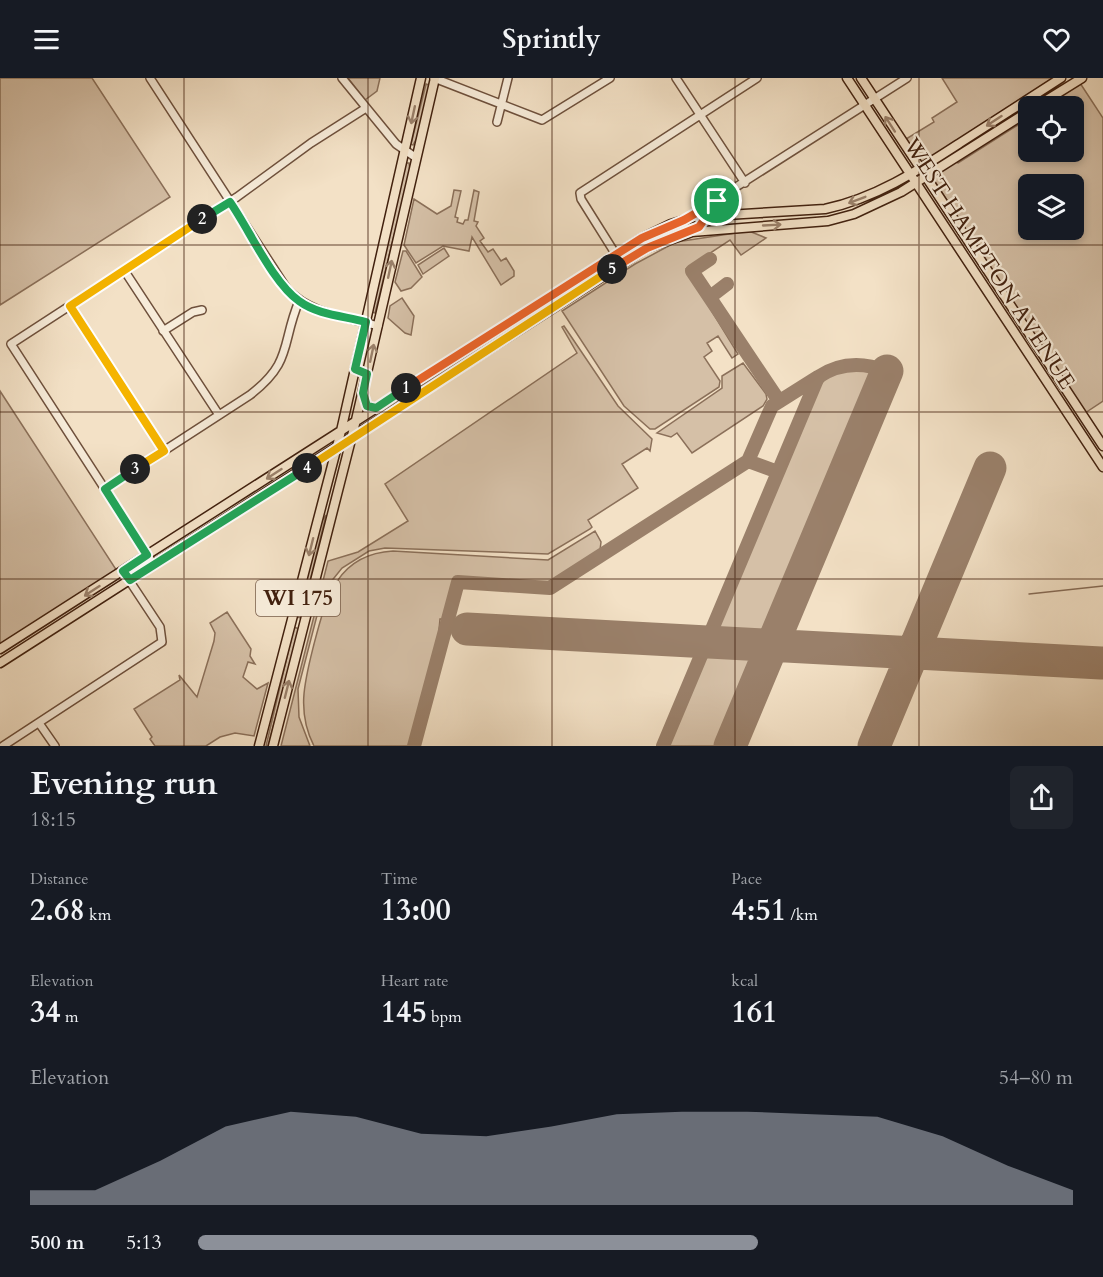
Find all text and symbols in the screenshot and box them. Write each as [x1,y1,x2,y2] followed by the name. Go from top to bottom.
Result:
[502,21,601,58] text: Sprintly
[30,23,63,56] icon: menu
[1040,23,1073,56] icon: heart
[1018,96,1084,240] map controls
[1018,96,1084,162] button: locate
[407,105,418,124] one-way arrow
[986,115,1003,127] one-way arrow
[884,116,896,133] one-way arrow
[896,131,1082,395] street label: WEST HAMPTON AVENUE
[1018,174,1084,240] button: layers
[691,175,742,226] pin
[700,184,733,217] icon: arrive
[848,195,867,206] one-way arrow
[187,204,217,234] pin: 2
[198,208,206,230] text: 2
[761,219,781,230] one-way arrow
[597,254,627,284] pin: 5
[608,258,616,280] text: 5
[385,260,397,279] one-way arrow
[367,343,378,363] one-way arrow
[391,373,421,403] pin: 1
[402,377,410,399] text: 1
[292,453,322,483] pin: 4
[120,454,150,484] pin: 3
[303,457,311,479] text: 4
[131,458,139,480] text: 3
[265,467,282,480] one-way arrow
[304,537,316,556] one-way arrow
[256,580,340,616] road number: WI 175
[84,585,101,597] one-way arrow
[282,680,294,699] one-way arrow
[30,761,218,806] text: Evening run
[1010,766,1073,829] button: share
[30,806,76,833] text: 18:15
[30,868,88,890] text: Distance
[381,868,418,890] text: Time
[731,868,762,890] text: Pace
[30,890,85,931] text: 2.68
[381,890,451,931] text: 13:00
[731,890,786,931] text: 4:51
[85,904,111,926] text: km
[786,904,818,926] text: /km
[30,970,94,992] text: Elevation
[381,970,448,992] text: Heart rate
[731,970,758,992] text: kcal
[30,992,61,1033] text: 34
[381,992,427,1033] text: 145
[731,992,777,1033] text: 161
[61,1006,79,1028] text: m
[427,1006,462,1028] text: bpm
[30,1064,109,1091] text: Elevation
[999,1064,1073,1091] text: 54–80 m
[30,1229,85,1256] text: 500 m
[126,1229,162,1256] text: 5:13

